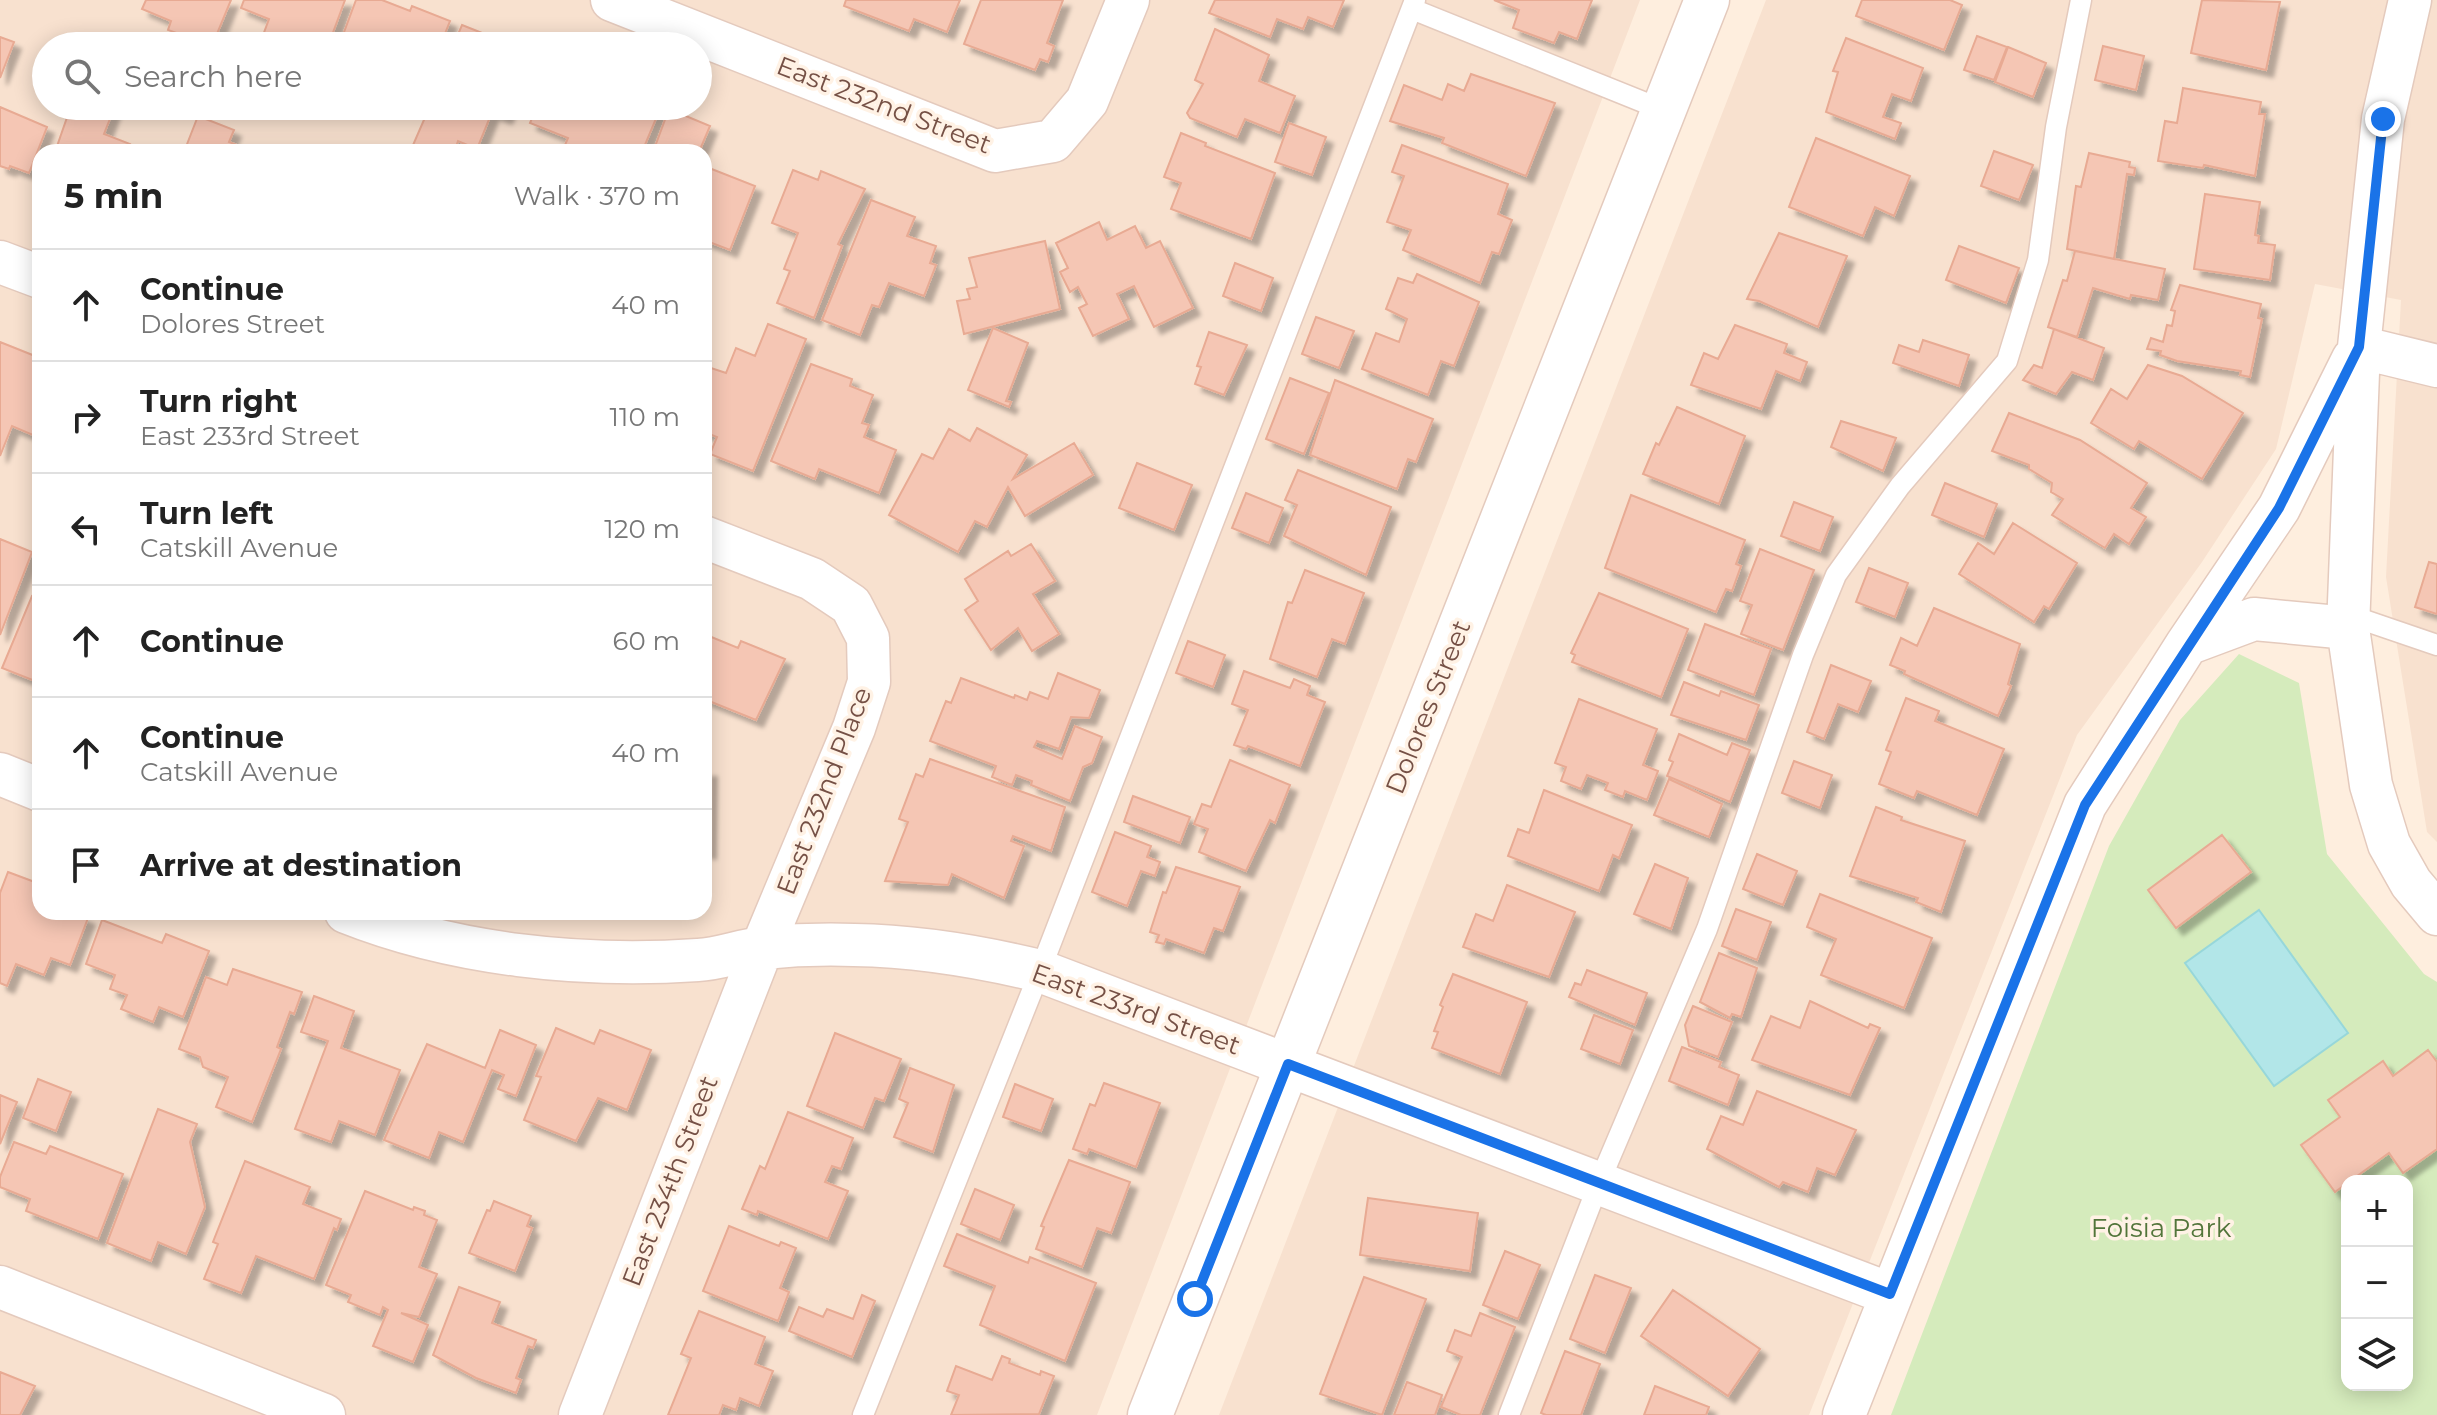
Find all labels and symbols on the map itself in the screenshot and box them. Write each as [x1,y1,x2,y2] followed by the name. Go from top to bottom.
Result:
[772,49,996,161] street label: East 232nd Street
[2365,101,2401,137] route end
[1379,615,1477,799] street label: Dolores Street
[770,683,878,899] street label: East 232nd Place
[1027,956,1245,1062] street label: East 233rd Street
[615,1071,725,1291] street label: East 234th Street
[2091,1212,2232,1244] park label: Foisia Park
[1177,1281,1213,1317] route start

